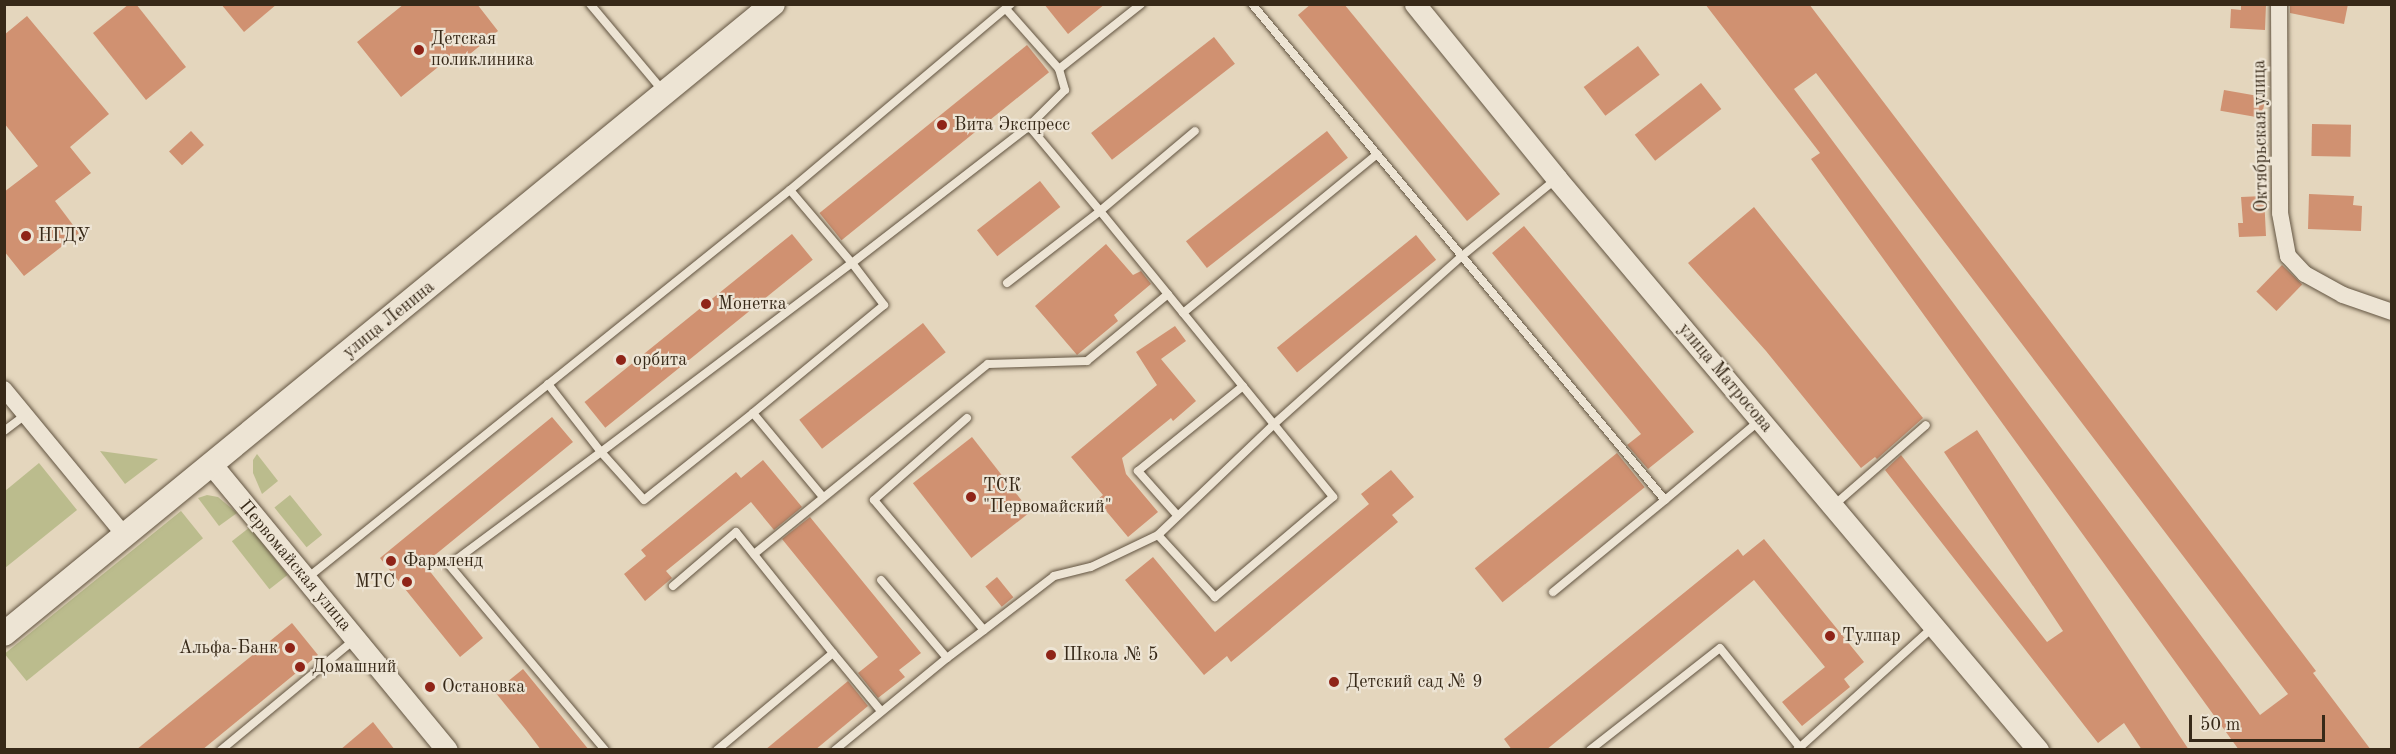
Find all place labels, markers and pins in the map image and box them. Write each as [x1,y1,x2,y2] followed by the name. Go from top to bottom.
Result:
[431,29,534,72] place label: Детская поликлиника
[412,43,426,57] marker: Детская поликлиника
[954,114,1070,136] place label: Вита Экспресс
[935,118,949,132] marker: Вита Экспресс
[38,225,90,247] place label: НГДУ
[19,229,33,243] marker: НГДУ
[718,293,787,315] place label: Монетка
[699,297,713,311] marker: Монетка
[633,349,687,371] place label: орбита
[614,353,628,367] marker: орбита
[983,476,1112,518] place label: ТСК "Первомайский"
[964,490,978,504] marker: ТСК "Первомайский"
[403,550,483,572] place label: Фармленд
[384,554,398,568] marker: Фармленд
[355,571,395,593] place label: МТС
[400,575,414,589] marker: МТС
[1842,625,1901,647] place label: Тулпар
[1823,629,1837,643] marker: Тулпар
[179,637,278,659] place label: Альфа-Банк
[283,641,297,655] marker: Альфа-Банк
[1063,644,1159,666] place label: Школа № 5
[1044,648,1058,662] marker: Школа № 5
[312,656,396,678] place label: Домашний
[293,660,307,674] marker: Домашний
[1346,671,1483,693] place label: Детский сад № 9
[1327,675,1341,689] marker: Детский сад № 9
[442,676,525,698] place label: Остановка
[423,680,437,694] marker: Остановка

